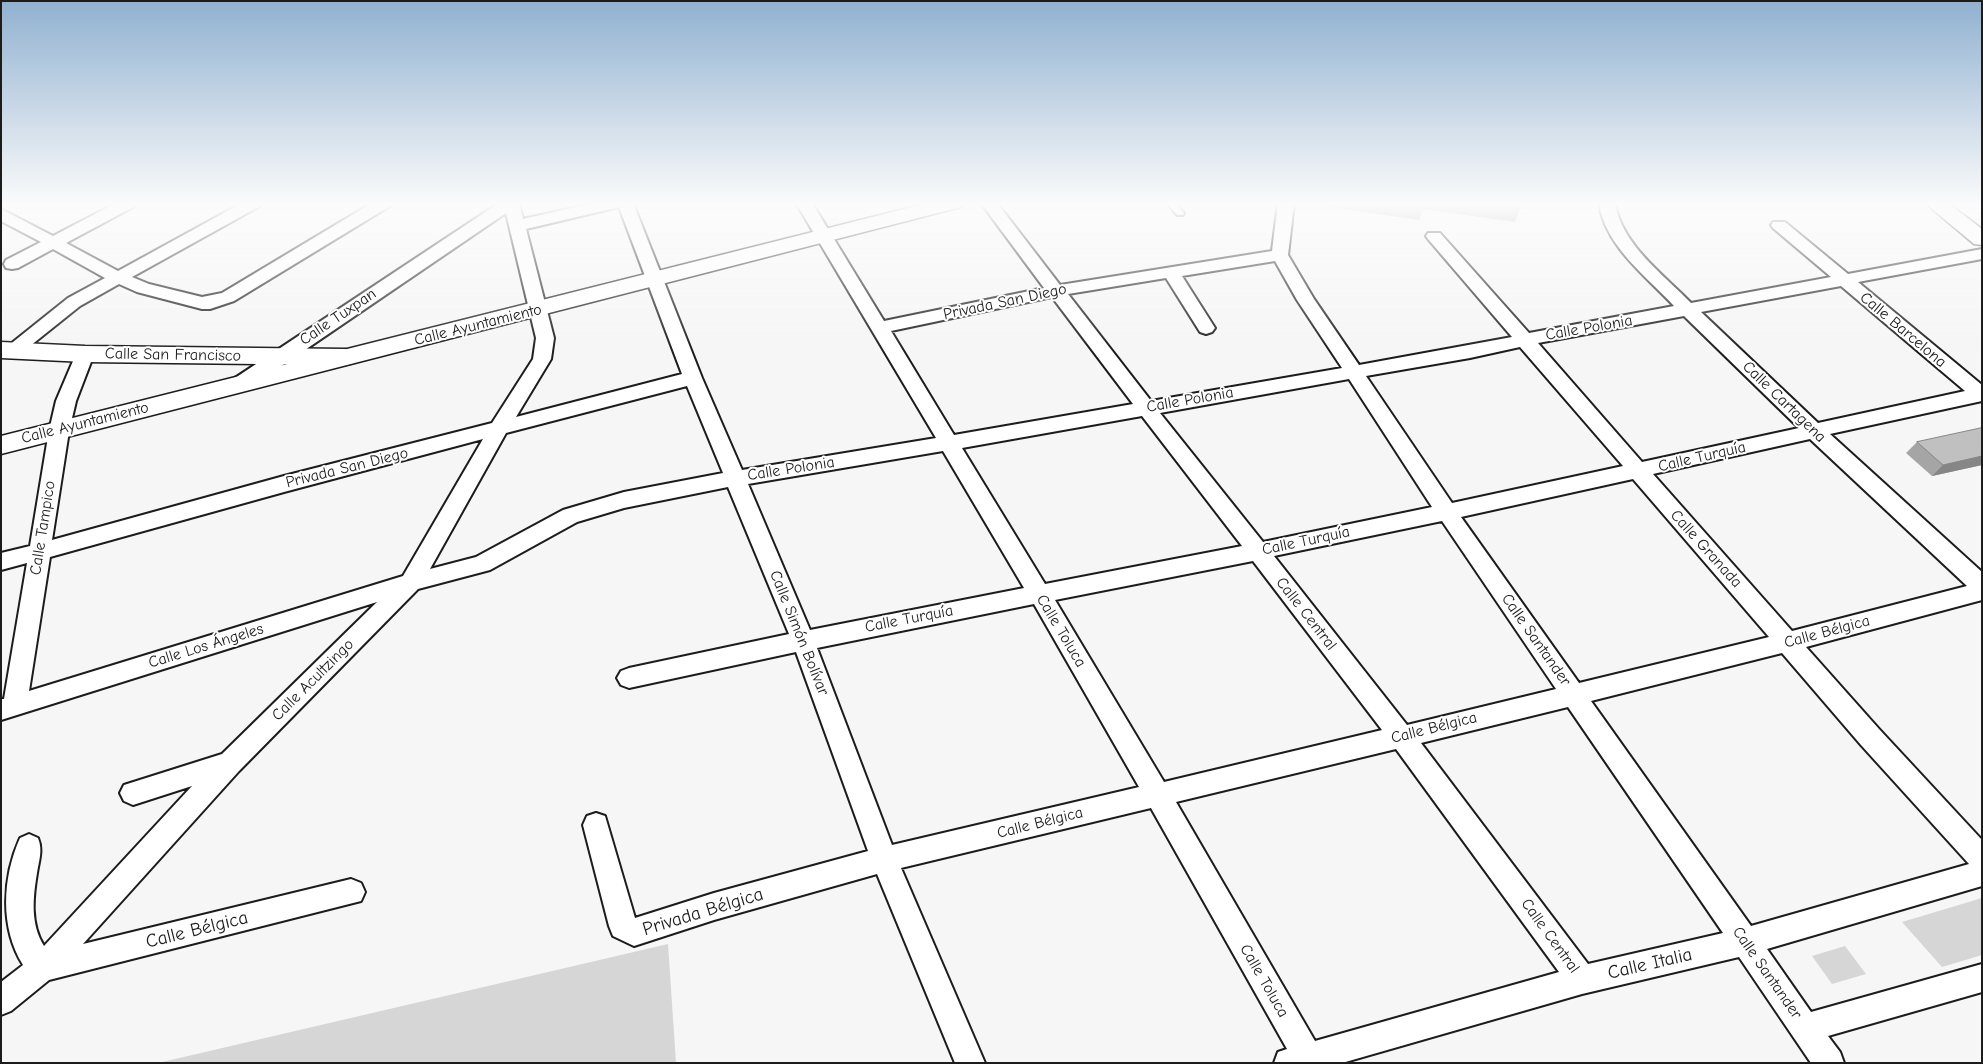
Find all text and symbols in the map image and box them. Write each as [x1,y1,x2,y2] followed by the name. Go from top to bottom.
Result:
[942,280,1068,324] street label: Privada San Diego
[296,284,380,350] street label: Calle Tuxpan
[1856,288,1950,372] street label: Calle Barcelona
[412,300,544,350] street label: Calle Ayuntamiento
[1544,311,1634,345] street label: Calle Polonia
[105,344,241,366] street label: Calle San Francisco
[1738,357,1830,447] street label: Calle Cartagena
[1145,383,1235,417] street label: Calle Polonia
[19,398,151,448] street label: Calle Ayuntamiento
[1656,438,1748,476] street label: Calle Turquía
[284,443,410,493] street label: Privada San Diego
[746,453,836,485] street label: Calle Polonia
[26,480,60,576] street label: Calle Tampico
[1666,506,1746,592] street label: Calle Granada
[1260,522,1352,560] street label: Calle Turquía
[765,568,833,698] street label: Calle Simón Bolívar
[1271,574,1341,654] street label: Calle Central
[1497,590,1575,690] street label: Calle Santander
[1032,591,1090,671] street label: Calle Toluca
[863,601,955,637] street label: Calle Turquía
[1782,611,1872,653] street label: Calle Bélgica
[146,619,266,673] street label: Calle Los Ángeles
[268,635,358,725] street label: Calle Acultzingo
[1389,708,1479,748] street label: Calle Bélgica
[995,803,1085,843] street label: Calle Bélgica
[640,883,766,941] street label: Privada Bélgica
[1517,895,1583,977] street label: Calle Central
[144,906,250,954] street label: Calle Bélgica
[1728,923,1806,1023] street label: Calle Santander
[1235,941,1293,1021] street label: Calle Toluca
[1606,943,1694,985] street label: Calle Italia

